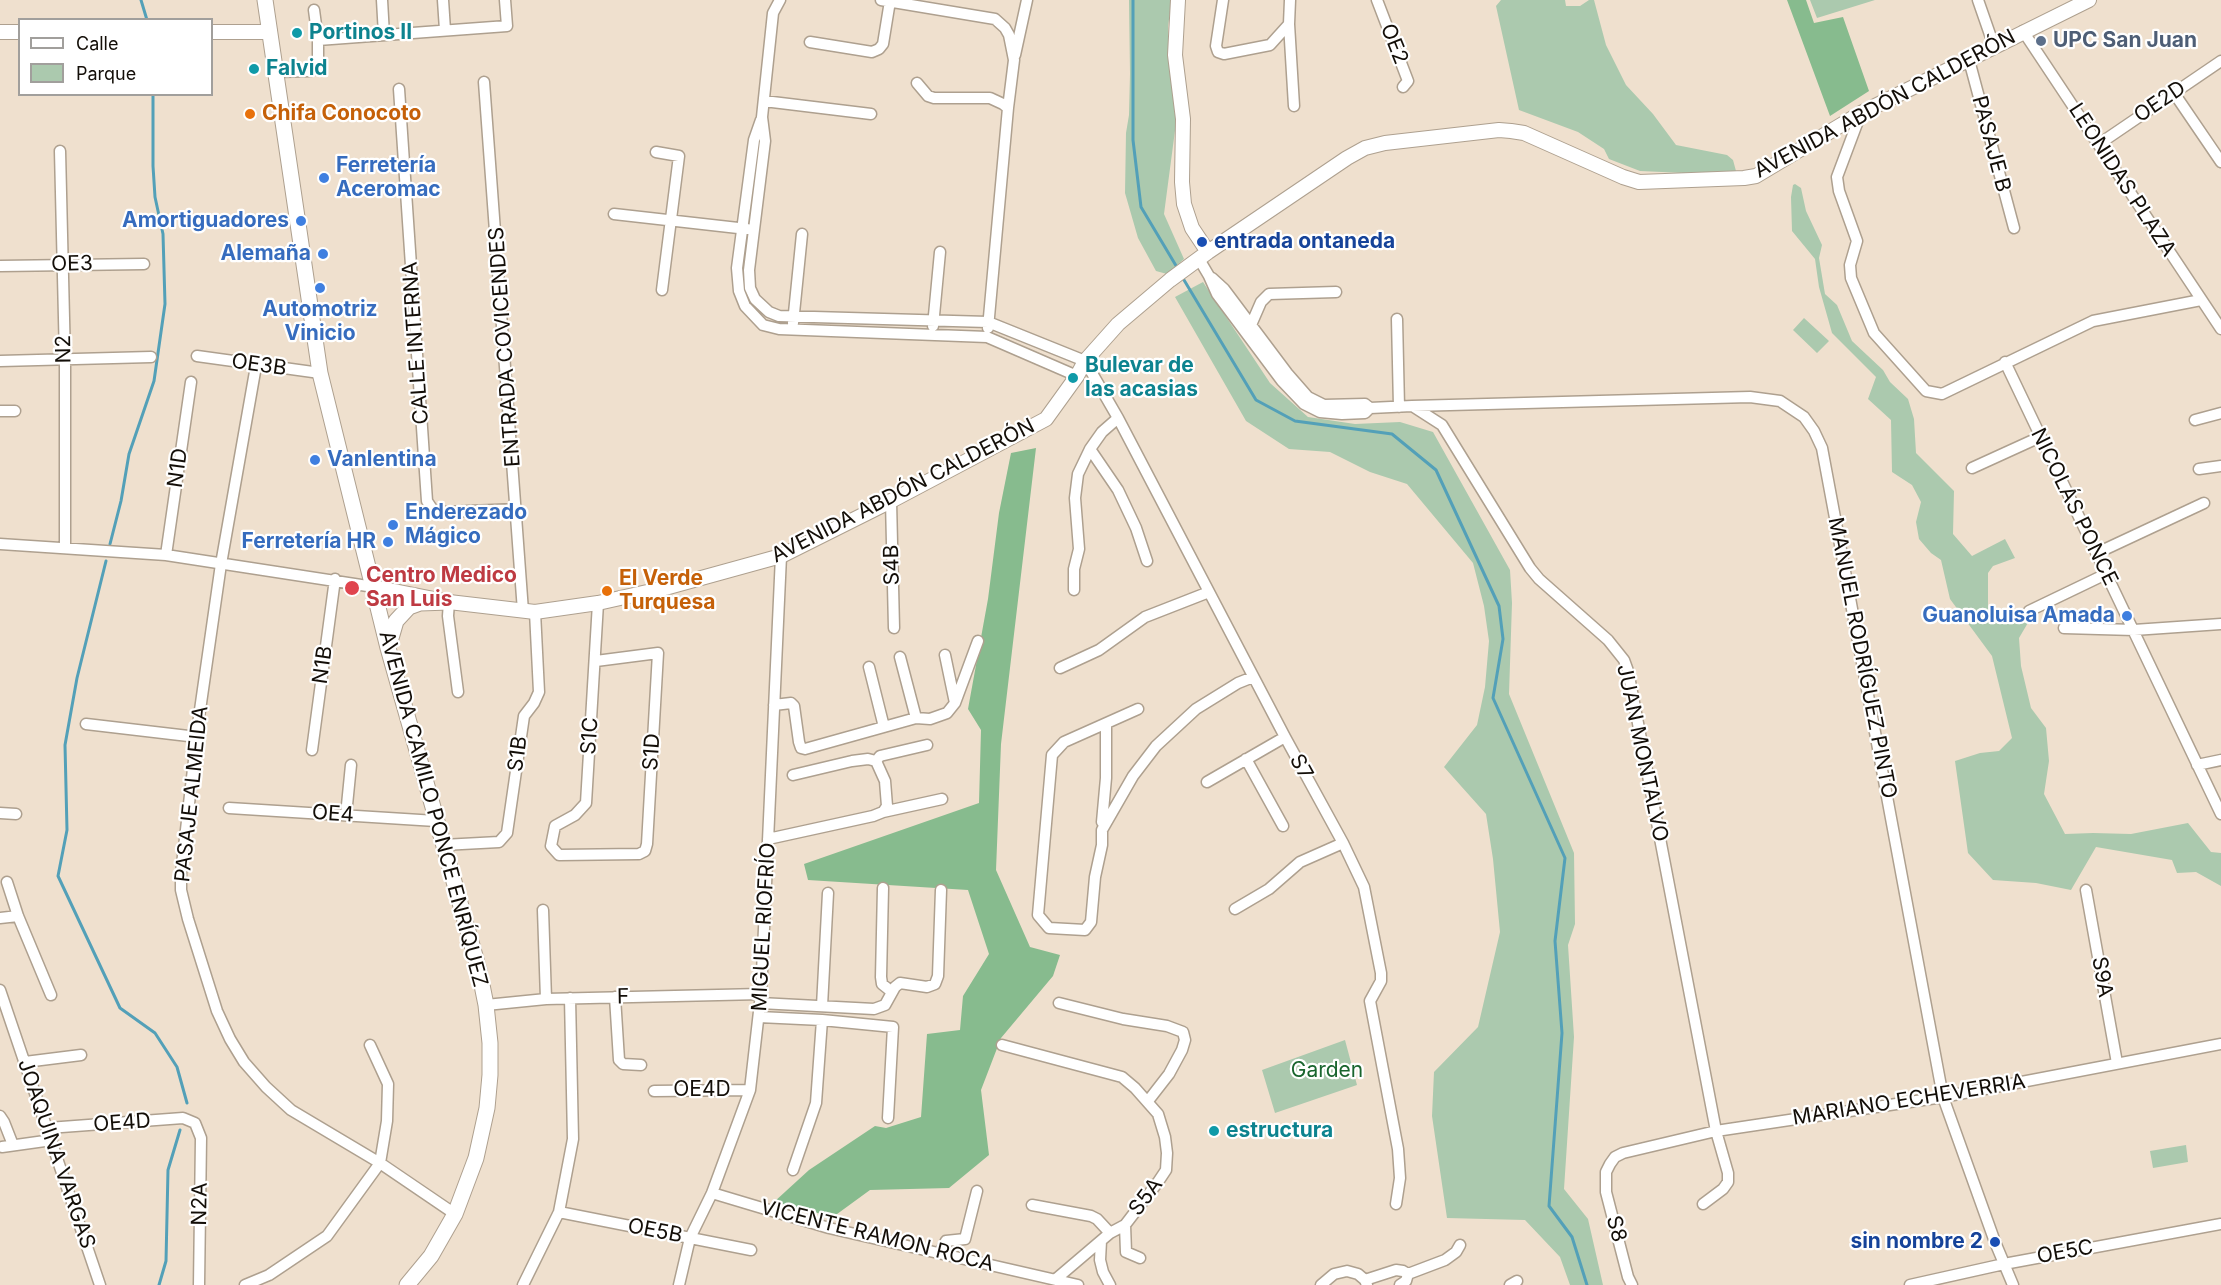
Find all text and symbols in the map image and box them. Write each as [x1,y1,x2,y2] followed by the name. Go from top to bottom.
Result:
[18,18,213,96] legend
[309,20,412,46] place label: Portinos II
[1375,20,1413,68] street label: OE2
[1750,24,2020,184] street label: AVENIDA ABDÓN CALDERÓN
[290,26,304,40] marker: Portinos II
[2053,28,2197,54] place label: UPC San Juan
[76,33,118,54] text: Calle
[2034,34,2048,48] marker: UPC San Juan
[266,56,328,82] place label: Falvid
[247,62,261,76] marker: Falvid
[76,63,136,84] text: Parque
[2129,76,2191,128] street label: OE2D
[1966,93,2016,195] street label: PASAJE B
[2063,99,2181,261] street label: LEONIDAS PLAZA
[262,101,421,127] place label: Chifa Conocoto
[243,107,257,121] marker: Chifa Conocoto
[336,153,441,203] place label: Ferretería Aceromac
[317,171,331,185] marker: Ferretería Aceromac
[122,208,289,234] place label: Amortiguadores
[294,214,308,228] marker: Amortiguadores
[484,226,526,468] street label: ENTRADA COVICENDES
[1214,229,1395,255] place label: entrada ontaneda
[1195,235,1209,249] marker: entrada ontaneda
[220,241,311,267] place label: Alemaña
[316,247,330,261] marker: Alemaña
[51,251,93,277] street label: OE3
[398,261,434,425] street label: CALLE INTERNA
[313,281,327,295] marker: Automotriz Vinicio
[262,297,378,347] place label: Automotriz Vinicio
[51,334,77,364] street label: N2
[230,349,288,381] street label: OE3B
[1085,353,1198,403] place label: Bulevar de las acasias
[1066,371,1080,385] marker: Bulevar de las acasias
[767,413,1039,569] street label: AVENIDA ABDÓN CALDERÓN
[2025,424,2123,590] street label: NICOLÁS PONCE
[163,447,193,489] street label: N1D
[327,447,437,473] place label: Vanlentina
[308,453,322,467] marker: Vanlentina
[405,500,527,550] place label: Enderezado Mágico
[1822,515,1902,801] street label: MANUEL RODRÍGUEZ PINTO
[386,518,400,532] marker: Enderezado Mágico
[241,529,376,555] place label: Ferretería HR
[381,535,395,549] marker: Ferretería HR
[879,544,905,586] street label: S4B
[366,563,517,613] place label: Centro Medico San Luis
[619,566,715,616] place label: El Verde Turquesa
[343,579,361,597] marker: Centro Medico San Luis
[600,584,614,598] marker: El Verde Turquesa
[1922,603,2115,629] place label: Guanoluisa Amada
[2120,609,2134,623] marker: Guanoluisa Amada
[373,628,493,990] street label: AVENIDA CAMILO PONCE ENRÍQUEZ
[308,644,338,686] street label: N1B
[1611,662,1673,844] street label: JUAN MONTALVO
[170,704,214,884] street label: PASAJE ALMEIDA
[576,716,604,756] street label: S1C
[638,733,666,771] street label: S1D
[503,735,533,773] street label: S1B
[1284,750,1318,784] street label: S7
[311,800,355,828] street label: OE4
[747,842,781,1012] street label: MIGUEL RIOFRÍO
[2086,955,2118,999] street label: S9A
[617,984,629,1010] street label: F
[12,1056,100,1252] street label: JOAQUINA VARGAS
[1291,1058,1363,1084] park label: Garden
[1791,1069,2027,1131] street label: MARIANO ECHEVERRIA
[673,1077,731,1103] street label: OE4D
[92,1108,152,1138] street label: OE4D
[1226,1118,1333,1144] place label: estructura
[1207,1124,1221,1138] marker: estructura
[1124,1173,1168,1221] street label: S5A
[187,1182,213,1226] street label: N2A
[758,1195,996,1277] street label: VICENTE RAMON ROCA
[626,1213,684,1249] street label: OE5B
[1600,1213,1632,1245] street label: S8
[1850,1229,1983,1255] place label: sin nombre 2
[1988,1235,2002,1249] marker: sin nombre 2
[2035,1235,2095,1269] street label: OE5C

